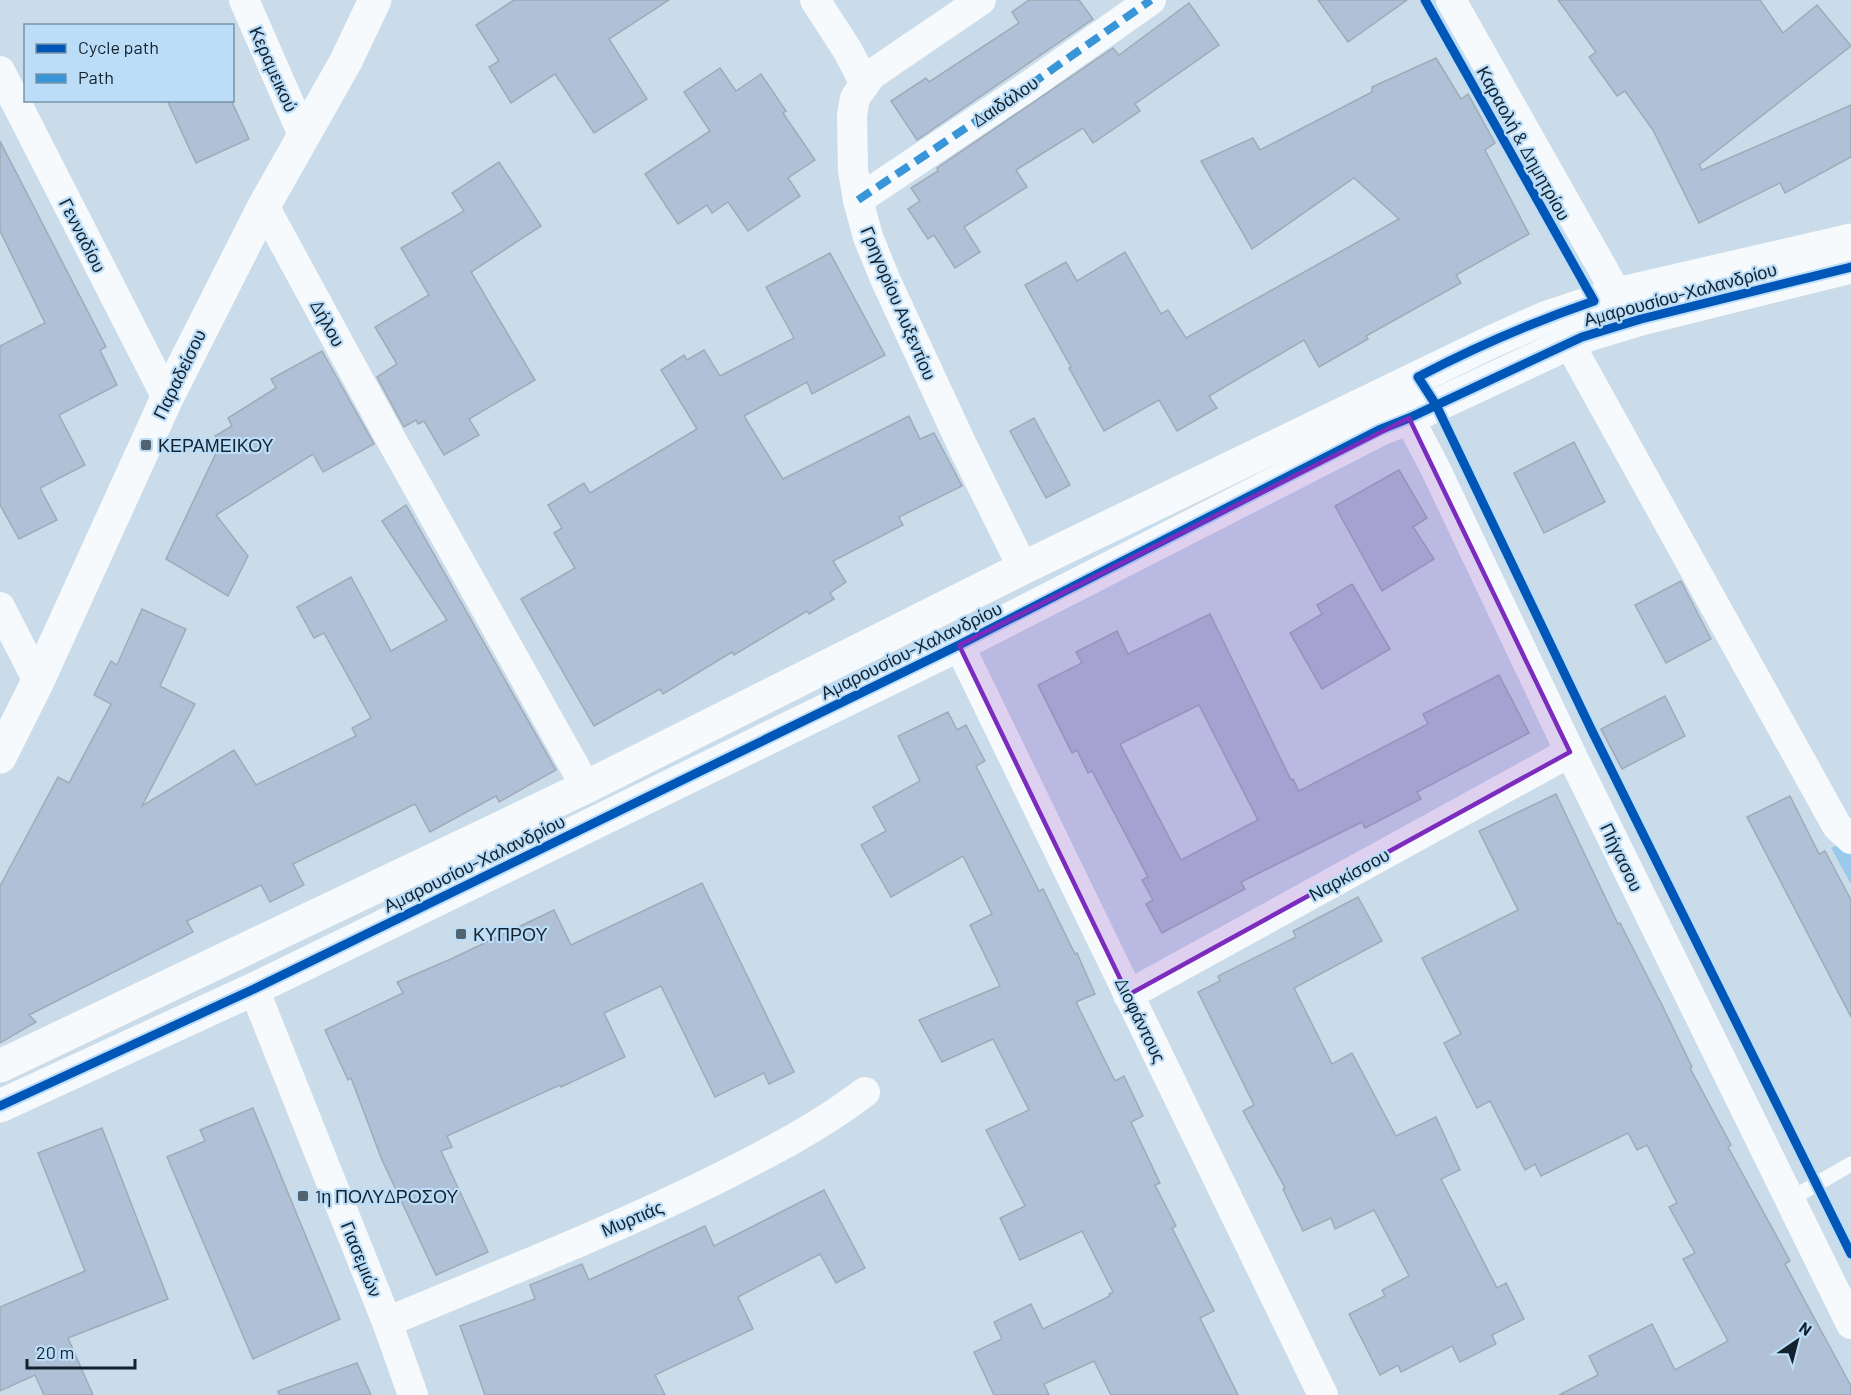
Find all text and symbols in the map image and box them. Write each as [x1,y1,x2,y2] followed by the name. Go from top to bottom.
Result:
[245,23,303,115] street label: Κεραμεικού
[24,24,234,102] legend
[78,36,159,58] text: Cycle path
[1472,62,1576,224] street label: Καραολή & Δημητρίου
[78,66,114,88] text: Path
[968,71,1042,131] street label: Δαιδάλου
[55,194,111,276] street label: Γενναδίου
[857,223,941,383] street label: Γρηγορίου Αυξεντίου
[1581,258,1779,330] street label: Αμαρουσίου-Χαλανδρίου
[306,296,350,350] street label: Δήλου
[148,326,210,422] street label: Παραδείσου
[158,434,274,456] place label: ΚΕΡΑΜΕΙΚΟΥ
[139,438,153,452] marker: ΚΕΡΑΜΕΙΚΟΥ
[817,596,1005,704] street label: Αμαρουσίου-Χαλανδρίου
[380,809,568,917] street label: Αμαρουσίου-Χαλανδρίου
[1596,819,1648,895] street label: Πήγασου
[1305,843,1393,905] street label: Ναρκίσσου
[473,923,547,945] place label: ΚΥΠΡΟΥ
[454,927,468,941] marker: ΚΥΠΡΟΥ
[1111,974,1171,1066] street label: Διοφάντους
[315,1185,458,1207] place label: 1η ΠΟΛΥΔΡΟΣΟΥ
[296,1189,310,1203] marker: 1η ΠΟΛΥΔΡΟΣΟΥ
[598,1195,667,1241] street label: Μυρτιάς
[337,1218,387,1300] street label: Γιασεμιών
[1767,1311,1827,1371] north arrow
[1796,1317,1816,1339] text: N
[27,1332,135,1370] scale bar
[36,1341,74,1363] text: 20 m

